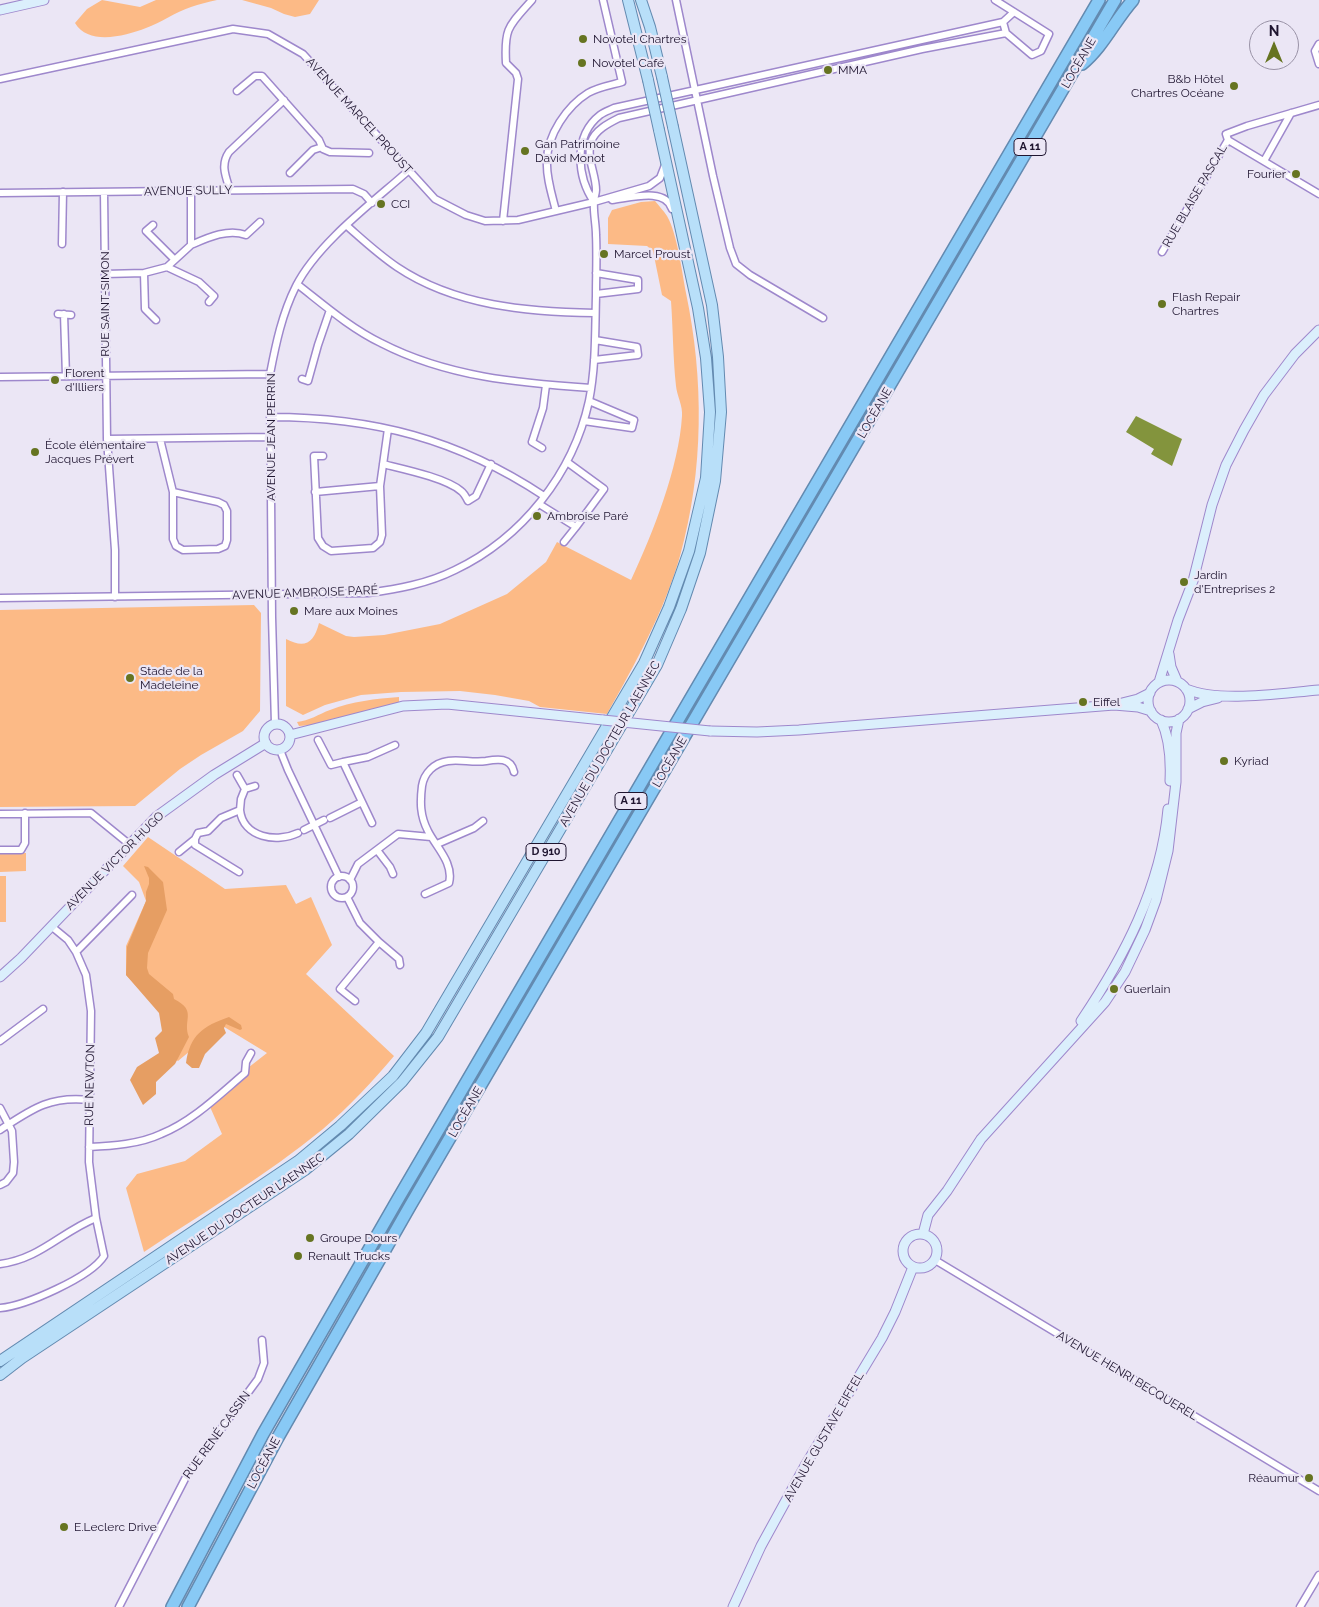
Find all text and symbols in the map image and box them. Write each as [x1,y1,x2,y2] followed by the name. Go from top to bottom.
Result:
[1249,20,1299,70] north arrow
[1269,23,1279,39] text: N
[593,32,686,46] place label: Novotel Chartres
[577,33,589,45] marker: Novotel Chartres
[1059,35,1099,91] street label: L’OCÉANE
[303,55,415,177] street label: AVENUE MARCEL PROUST
[592,56,664,70] place label: Novotel Café
[576,57,588,69] marker: Novotel Café
[838,63,867,77] place label: MMA
[822,64,834,76] marker: MMA
[1131,72,1224,100] place label: B&b Hôtel Chartres Océane
[1228,80,1240,92] marker: B&b Hôtel Chartres Océane
[535,137,620,165] place label: Gan Patrimoine David Monot
[1014,138,1046,156] road number: A 11
[1160,142,1230,250] street label: RUE BLAISE PASCAL
[519,145,531,157] marker: Gan Patrimoine David Monot
[1247,167,1286,181] place label: Fourier
[1290,168,1302,180] marker: Fourier
[144,183,232,199] street label: AVENUE SULLY
[391,197,410,211] place label: CCI
[375,198,387,210] marker: CCI
[614,247,690,261] place label: Marcel Proust
[598,248,610,260] marker: Marcel Proust
[98,251,112,357] street label: RUE SAINT-SIMON
[1172,290,1240,318] place label: Flash Repair Chartres
[1156,298,1168,310] marker: Flash Repair Chartres
[65,366,104,394] place label: Florent d'Illiers
[264,373,278,501] street label: AVENUE JEAN PERRIN
[49,374,61,386] marker: Florent d'Illiers
[855,385,895,441] street label: L’OCÉANE
[45,438,146,466] place label: École élémentaire Jacques Prévert
[29,446,41,458] marker: École élémentaire Jacques Prévert
[547,509,628,523] place label: Ambroise Paré
[531,510,543,522] marker: Ambroise Paré
[1194,568,1275,596] place label: Jardin d'Entreprises 2
[1178,576,1190,588] marker: Jardin d'Entreprises 2
[232,583,378,603] street label: AVENUE AMBROISE PARÉ
[304,604,398,618] place label: Mare aux Moines
[288,605,300,617] marker: Mare aux Moines
[557,659,663,829] street label: AVENUE DU DOCTEUR LAENNEC
[140,664,203,692] place label: Stade de la Madeleine
[124,672,136,684] marker: Stade de la Madeleine
[1093,695,1120,709] place label: Eiffel
[1077,696,1089,708] marker: Eiffel
[650,734,690,790] street label: L’OCÉANE
[1234,754,1269,768] place label: Kyriad
[1218,755,1230,767] marker: Kyriad
[615,792,647,809] road number: A 11
[63,809,167,913] street label: AVENUE VICTOR HUGO
[526,844,566,860] road number: D 910
[1124,982,1170,996] place label: Guerlain
[1108,983,1120,995] marker: Guerlain
[82,1044,98,1126] street label: RUE NEWTON
[446,1084,486,1140] street label: L’OCÉANE
[163,1150,327,1268] street label: AVENUE DU DOCTEUR LAENNEC
[320,1231,397,1245] place label: Groupe Dours
[304,1232,316,1244] marker: Groupe Dours
[308,1249,390,1263] place label: Renault Trucks
[292,1250,304,1262] marker: Renault Trucks
[1054,1328,1200,1424] street label: AVENUE HENRI BECQUEREL
[781,1369,867,1505] street label: AVENUE GUSTAVE EIFFEL
[180,1388,254,1482] street label: RUE RENÉ CASSIN
[244,1435,284,1491] street label: L’OCÉANE
[1248,1471,1299,1485] place label: Réaumur
[1303,1472,1315,1484] marker: Réaumur
[74,1520,157,1534] place label: E.Leclerc Drive
[58,1521,70,1533] marker: E.Leclerc Drive

